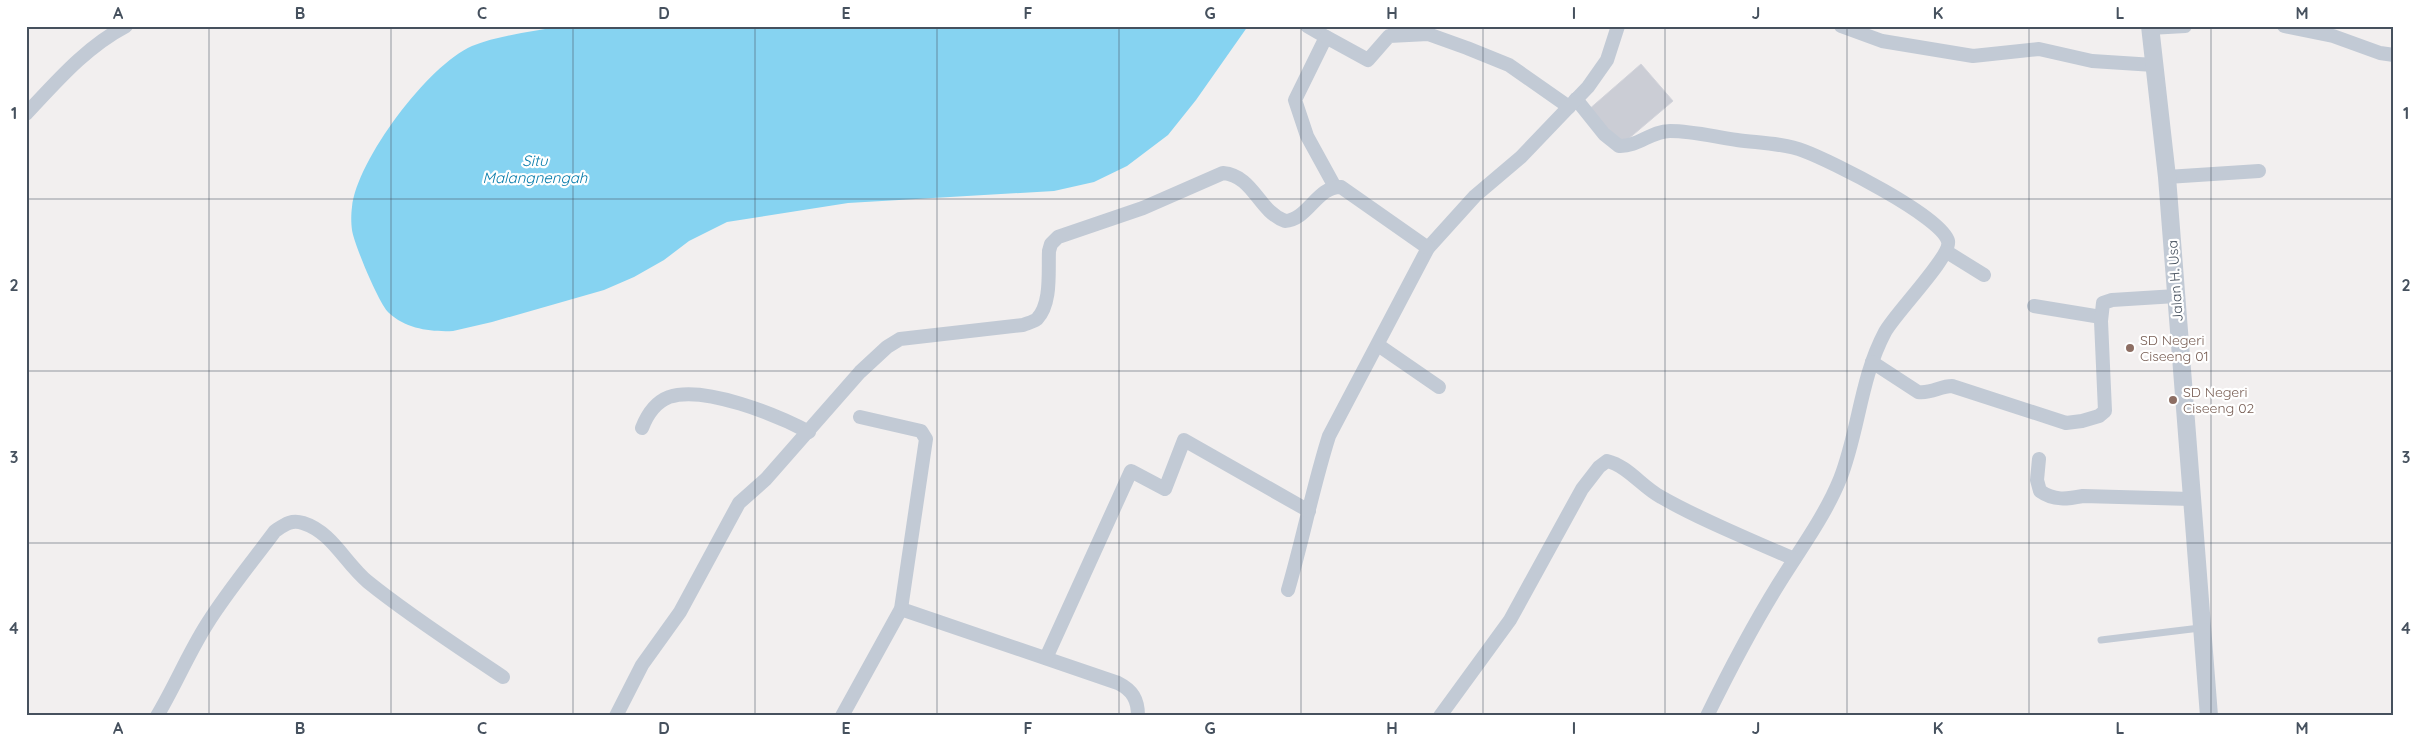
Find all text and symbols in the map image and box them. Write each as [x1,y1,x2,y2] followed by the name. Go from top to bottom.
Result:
[113,3,124,23] text: A
[295,3,305,23] text: B
[477,3,487,23] text: C
[658,3,670,23] text: D
[841,3,851,23] text: E
[1024,3,1033,23] text: F
[1204,3,1216,23] text: G
[1386,3,1398,23] text: H
[1572,3,1576,23] text: I
[1752,3,1760,23] text: J
[1933,3,1943,23] text: K
[2116,3,2125,23] text: L
[2295,3,2309,23] text: M
[11,103,17,123] text: 1
[2403,103,2409,123] text: 1
[483,151,588,187] water label: Situ Malangnengah
[2163,240,2187,322] street label: Jalan H. Usa
[9,275,19,295] text: 2
[2401,275,2411,295] text: 2
[2140,331,2209,365] place label: SD Negeri Ciseeng 01
[2124,342,2136,354] marker: SD Negeri Ciseeng 01
[2183,383,2255,417] place label: SD Negeri Ciseeng 02
[2167,394,2179,406] marker: SD Negeri Ciseeng 02
[10,447,18,467] text: 3
[2402,447,2410,467] text: 3
[9,618,19,638] text: 4
[2401,618,2411,638] text: 4
[113,718,124,738] text: A
[295,718,305,738] text: B
[477,718,487,738] text: C
[658,718,670,738] text: D
[841,718,851,738] text: E
[1024,718,1033,738] text: F
[1204,718,1216,738] text: G
[1386,718,1398,738] text: H
[1572,718,1576,738] text: I
[1752,718,1760,738] text: J
[1933,718,1943,738] text: K
[2116,718,2125,738] text: L
[2295,718,2309,738] text: M

